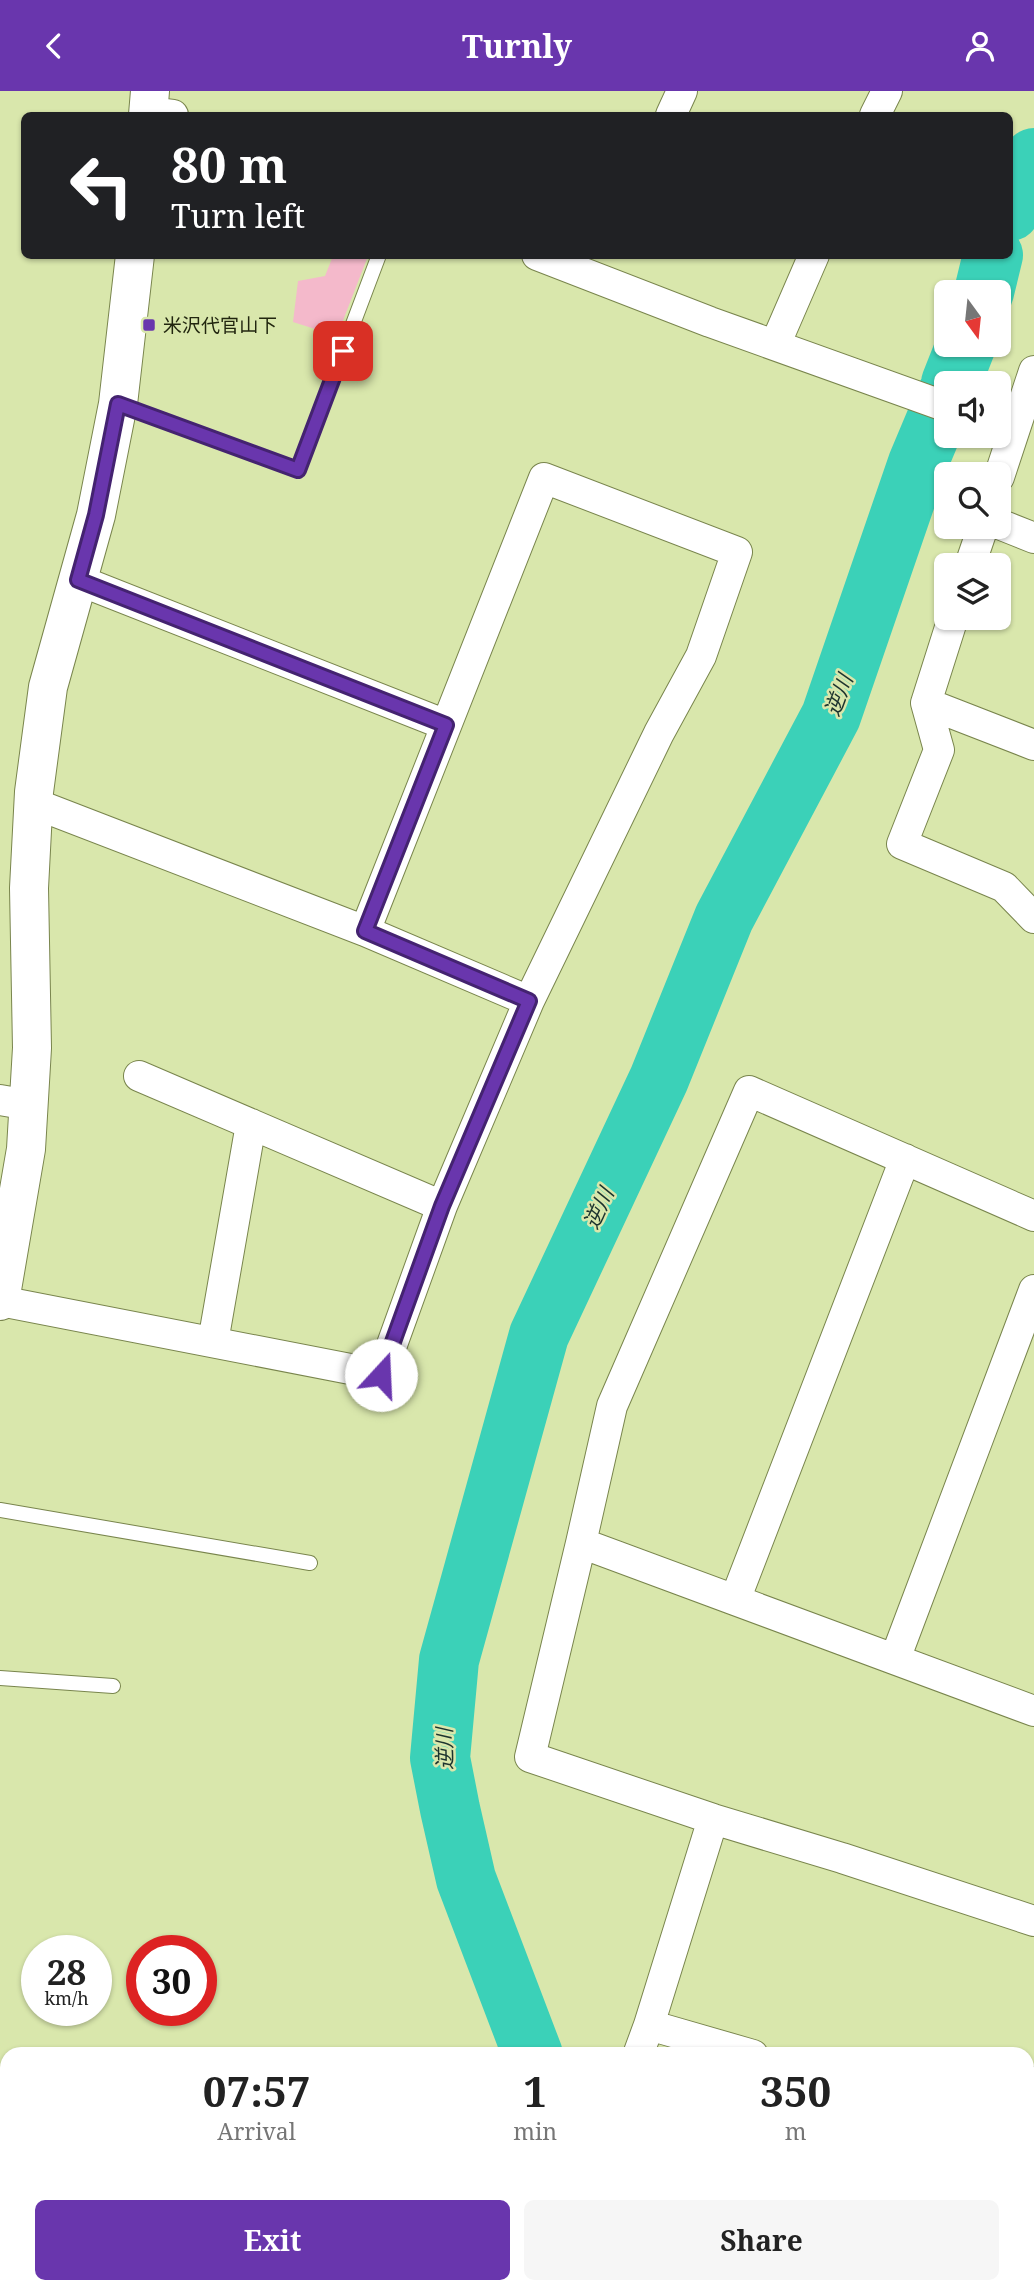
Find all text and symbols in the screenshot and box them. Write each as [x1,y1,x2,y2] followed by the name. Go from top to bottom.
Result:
[462,24,572,67] text: Turnly
[35,27,73,65] icon: back
[961,27,999,65] icon: person
[171,131,287,197] text: 80 m
[56,140,147,231] icon: left
[171,194,305,237] text: Turn left
[934,280,1012,357] north arrow
[934,280,1011,630] map controls
[163,312,277,338] place label: 米沢代官山下
[141,317,157,333] marker: 米沢代官山下
[313,321,373,381] pin
[324,332,362,370] icon: arrive
[934,371,1011,448] button: sound
[934,462,1011,539] button: search
[934,553,1011,630] button: layers
[817,669,859,720] water label: 逆川
[576,1181,620,1233] water label: 逆川
[344,1338,418,1412] position arrow
[430,1726,458,1770] water label: 逆川
[126,1935,217,2026] speed limit sign: 30
[47,1948,86,1995] text: 28
[44,1986,89,2010] text: km/h
[203,2062,310,2119] text: 07:57
[523,2062,547,2119] text: 1
[760,2062,831,2119] text: 350
[217,2115,296,2147] text: Arrival
[513,2115,557,2147] text: min
[785,2115,806,2147] text: m
[35,2200,510,2280] button: Exit
[524,2200,999,2280] button: Share

